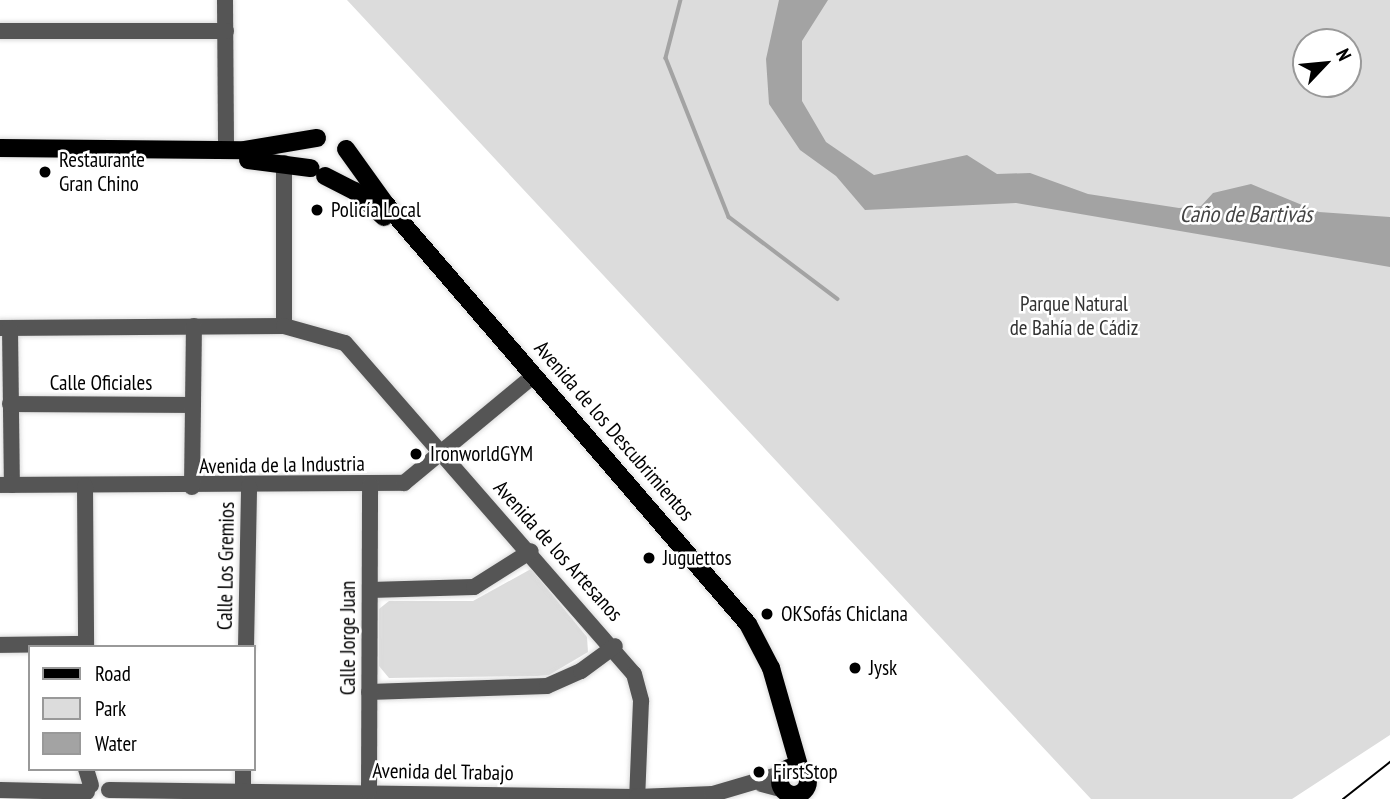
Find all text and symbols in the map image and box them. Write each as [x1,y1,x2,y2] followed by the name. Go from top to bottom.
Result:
[1292,28,1362,98] north arrow
[1331,45,1357,65] text: N
[59,147,145,197] place label: Restaurante Gran Chino
[37,164,53,180] marker: Restaurante Gran Chino
[331,197,421,223] place label: Policía Local
[1180,200,1312,228] water label: Caño de Bartivás
[309,202,325,218] marker: Policía Local
[1010,291,1138,341] park label: Parque Natural de Bahía de Cádiz
[529,336,699,526] street label: Avenida de los Descubrimientos
[50,370,152,396] street label: Calle Oficiales
[430,441,533,467] place label: IronworldGYM
[408,446,424,462] marker: IronworldGYM
[199,451,365,479] street label: Avenida de la Industria
[488,475,628,627] street label: Avenida de los Artesanos
[212,502,240,630] street label: Calle Los Gremios
[663,545,732,571] place label: Juguettos
[641,550,657,566] marker: Juguettos
[335,581,361,695] street label: Calle Jorge Juan
[781,601,908,627] place label: OKSofás Chiclana
[759,606,775,622] marker: OKSofás Chiclana
[28,645,256,771] legend
[869,655,897,681] place label: Jysk
[95,660,131,687] text: Road
[847,660,863,676] marker: Jysk
[95,695,126,722] text: Park
[95,730,137,757] text: Water
[372,758,514,786] street label: Avenida del Trabajo
[773,759,838,785] place label: FirstStop
[751,764,767,780] marker: FirstStop

